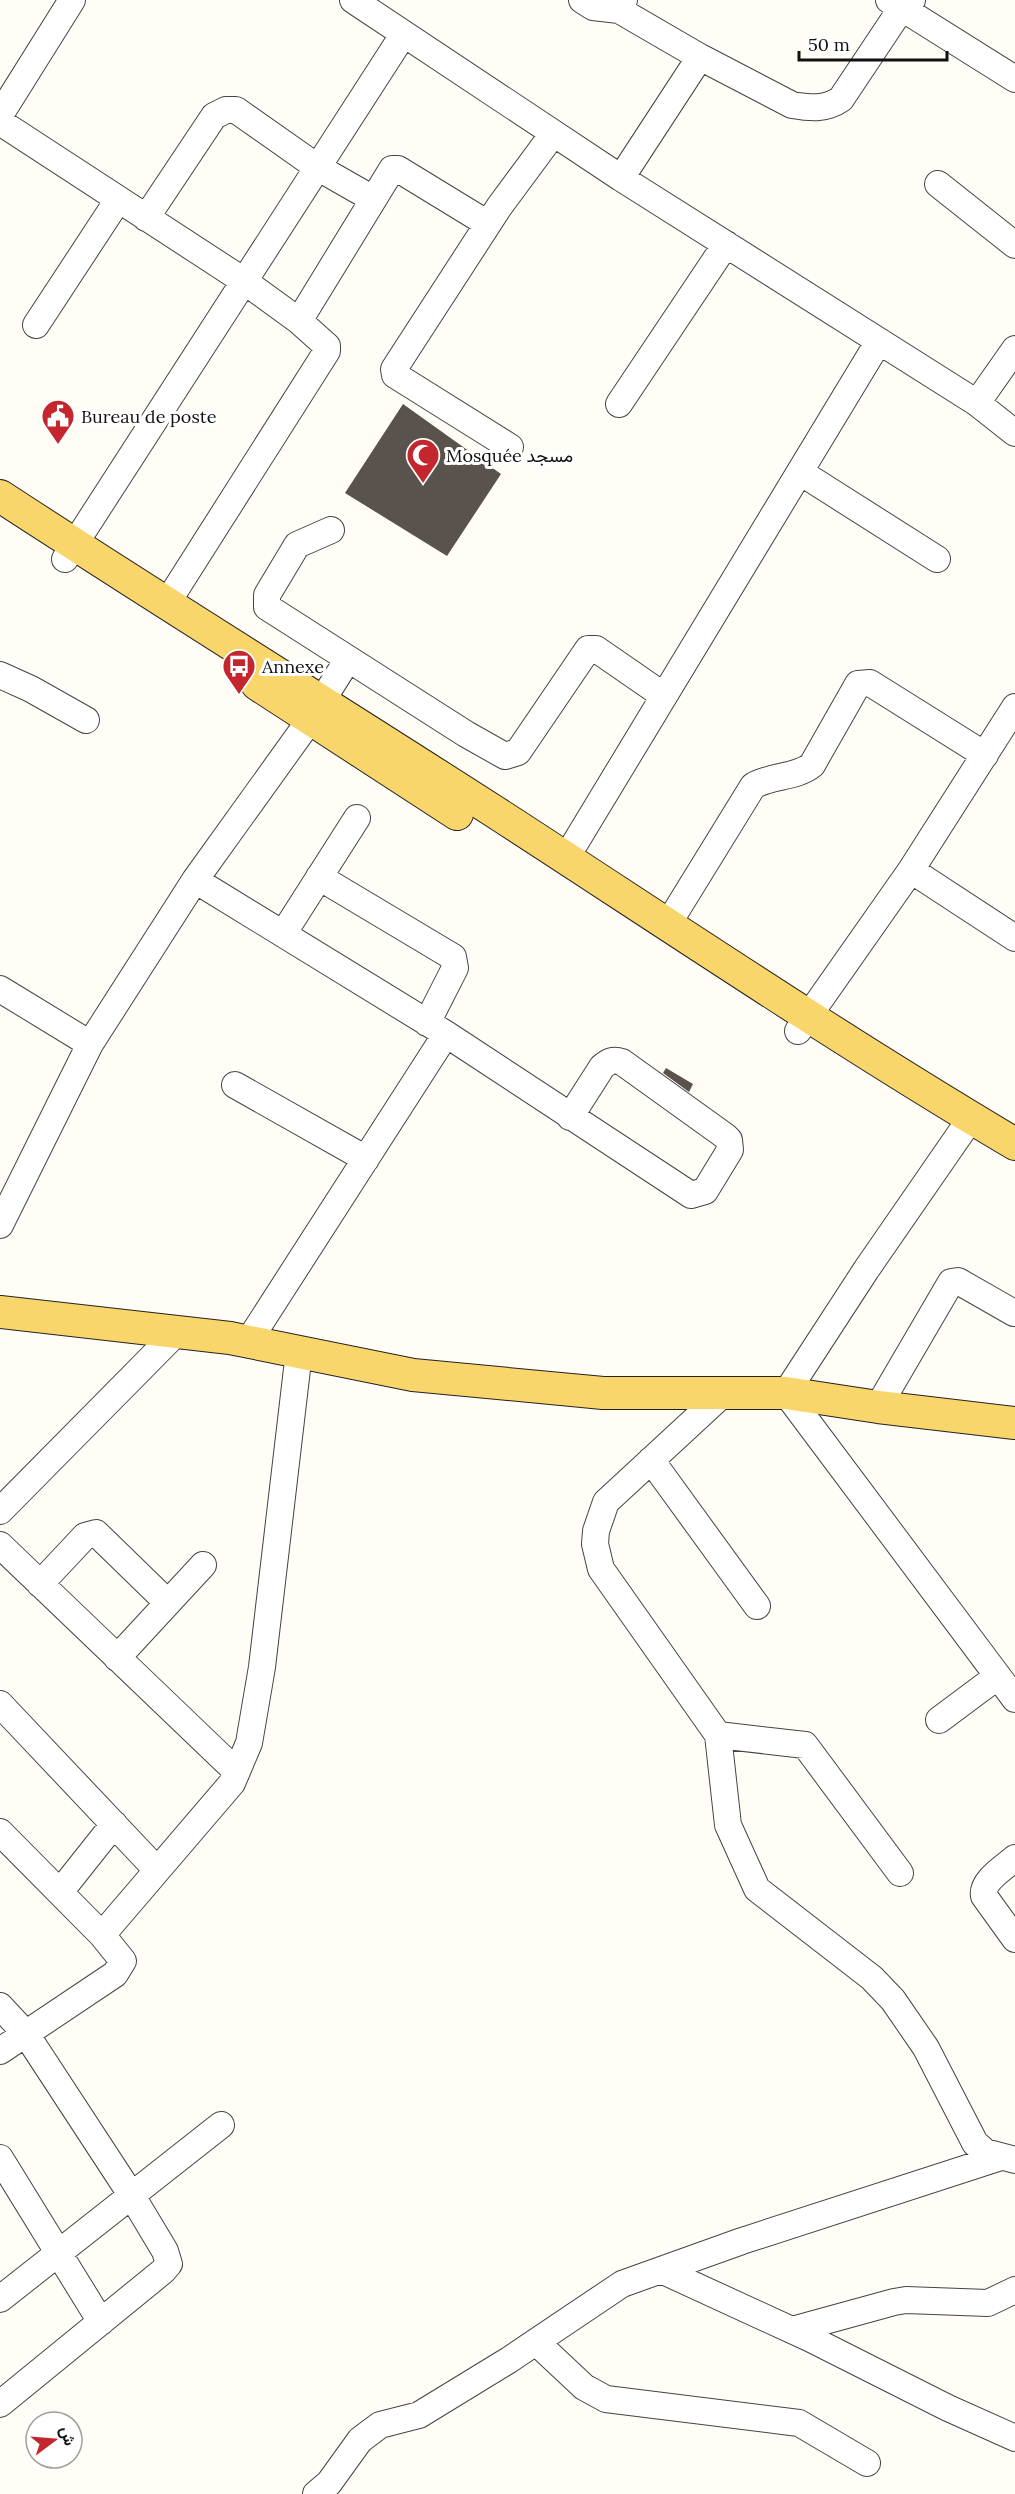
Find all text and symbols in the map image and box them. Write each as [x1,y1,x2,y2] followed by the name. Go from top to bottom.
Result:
[799,24,948,62] scale bar
[808,33,850,56] text: 50 m
[40,398,76,445] public building icon: Bureau de poste
[81,405,217,428] place label: Bureau de poste
[405,437,441,484] mosque icon: Mosquée مسجد
[446,444,573,467] place label: Mosquée مسجد
[221,648,257,695] bus stop icon: Annexe
[261,655,324,678] place label: Annexe
[24,2410,84,2470] north arrow
[56,2424,81,2448] text: ش

